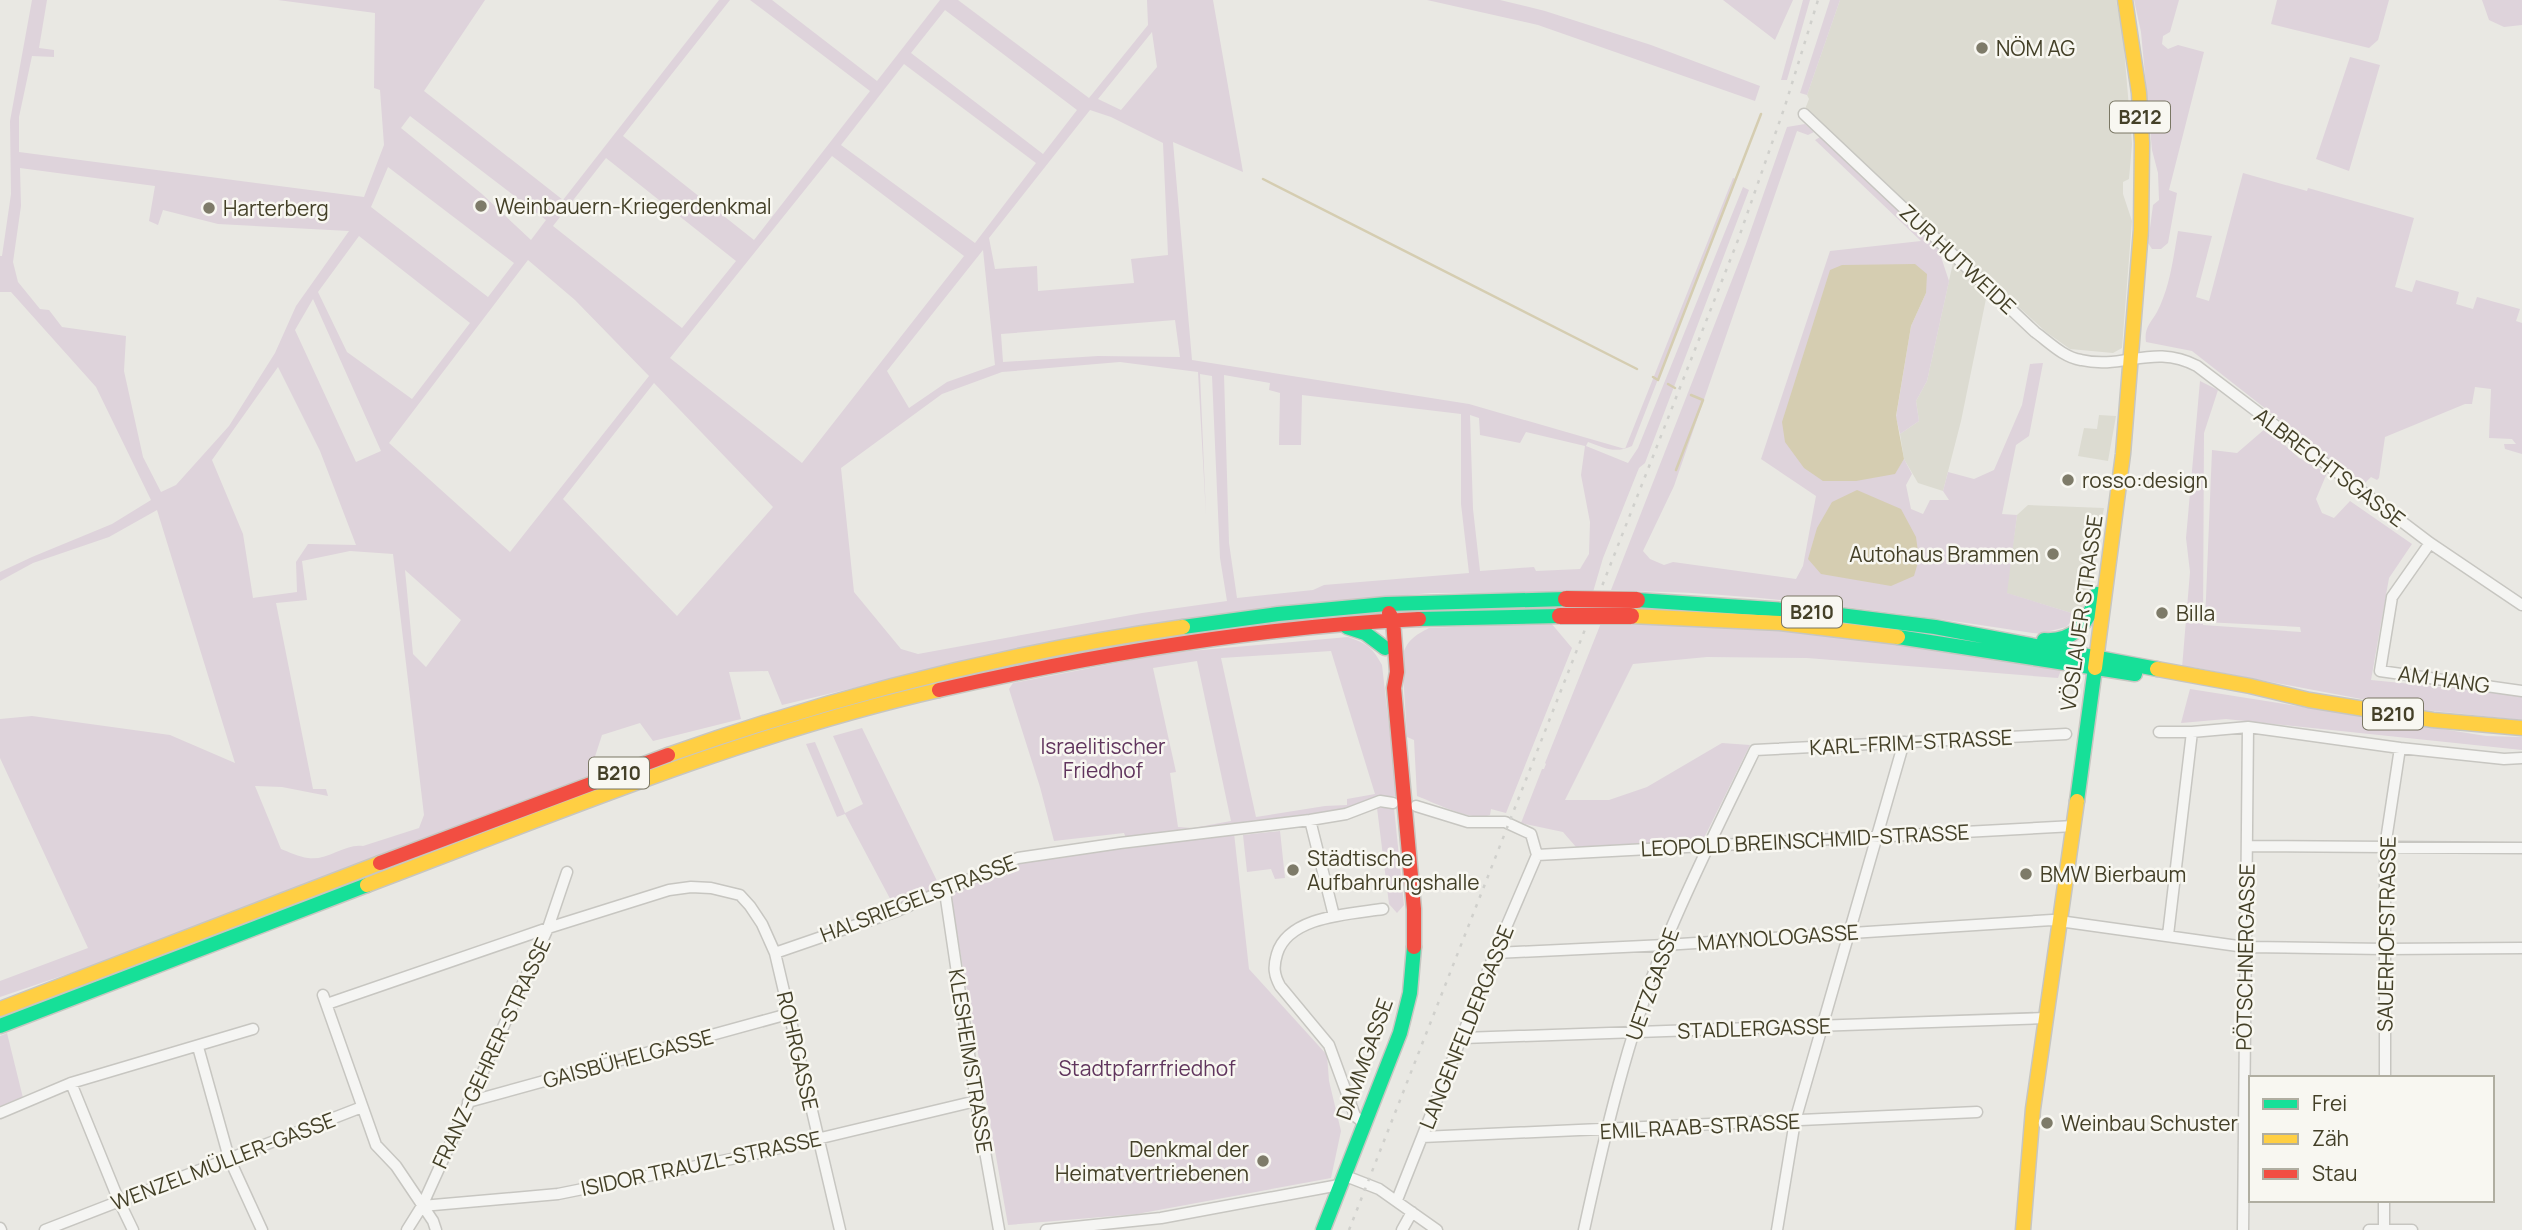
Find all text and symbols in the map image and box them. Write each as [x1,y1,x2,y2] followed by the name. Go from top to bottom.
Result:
[1996,34,2075,62] place label: NÖM AG
[1974,40,1990,56] marker: NÖM AG
[2110,102,2170,132] road number: B212
[495,192,772,220] place label: Weinbauern-Kriegerdenkmal
[223,194,329,222] place label: Harterberg
[473,198,489,214] marker: Weinbauern-Kriegerdenkmal
[1894,198,2022,320] street label: ZUR HUTWEIDE
[201,200,217,216] marker: Harterberg
[2249,401,2411,533] street label: ALBRECHTSGASSE
[2082,466,2208,494] place label: rosso:design
[2060,472,2076,488] marker: rosso:design
[2053,513,2109,713] street label: VÖSLAUER STRASSE
[1849,540,2039,568] place label: Autohaus Brammen
[2045,546,2061,562] marker: Autohaus Brammen
[1782,596,1842,628] road number: B210
[2176,599,2215,627] place label: Billa
[2154,605,2170,621] marker: Billa
[2396,659,2492,699] street label: AM HANG
[2363,698,2423,730] road number: B210
[1809,723,2013,761] street label: KARL-FRIM-STRASSE
[1040,732,1166,784] park label: Israelitischer Friedhof
[589,758,649,788] road number: B210
[1640,817,1970,863] street label: LEOPOLD BREINSCHMID-STRASSE
[2370,836,2402,1032] street label: SAUERHOFSTRASSE
[1307,844,1480,896] place label: Städtische Aufbahrungshalle
[816,848,1020,948] street label: HALSRIEGELSTRASSE
[2040,860,2186,888] place label: BMW Bierbaum
[1285,862,1301,878] marker: Städtische Aufbahrungshalle
[2229,863,2261,1051] street label: PÖTSCHNERGASSE
[2018,866,2034,882] marker: BMW Bierbaum
[1696,917,1860,957] street label: MAYNOLOGASSE
[1412,921,1520,1133] street label: LANGENFELDERGASSE
[1619,924,1685,1044] street label: UETZGASSE
[425,933,557,1173] street label: FRANZ-GEHRER-STRASSE
[943,967,999,1155] street label: KLESHEIMSTRASSE
[771,989,825,1113] street label: ROHRGASSE
[1329,994,1399,1124] street label: DAMMGASSE
[1677,1011,1831,1045] street label: STADLERGASSE
[540,1022,716,1094] street label: GAISBÜHELGASSE
[1058,1054,1236,1082] park label: Stadtpfarrfriedhof
[2249,1076,2494,1202] legend
[2312,1089,2347,1117] text: Frei
[107,1105,339,1217] street label: WENZEL MÜLLER-GASSE
[1599,1107,1801,1145] street label: EMIL RAAB-STRASSE
[2061,1109,2239,1137] place label: Weinbau Schuster
[2039,1115,2055,1131] marker: Weinbau Schuster
[578,1124,824,1202] street label: ISIDOR TRAUZL-STRASSE
[2312,1124,2349,1152] text: Zäh
[1055,1135,1249,1187] place label: Denkmal der Heimatvertriebenen
[1255,1153,1271,1169] marker: Denkmal der Heimatvertriebenen
[2312,1159,2358,1187] text: Stau

